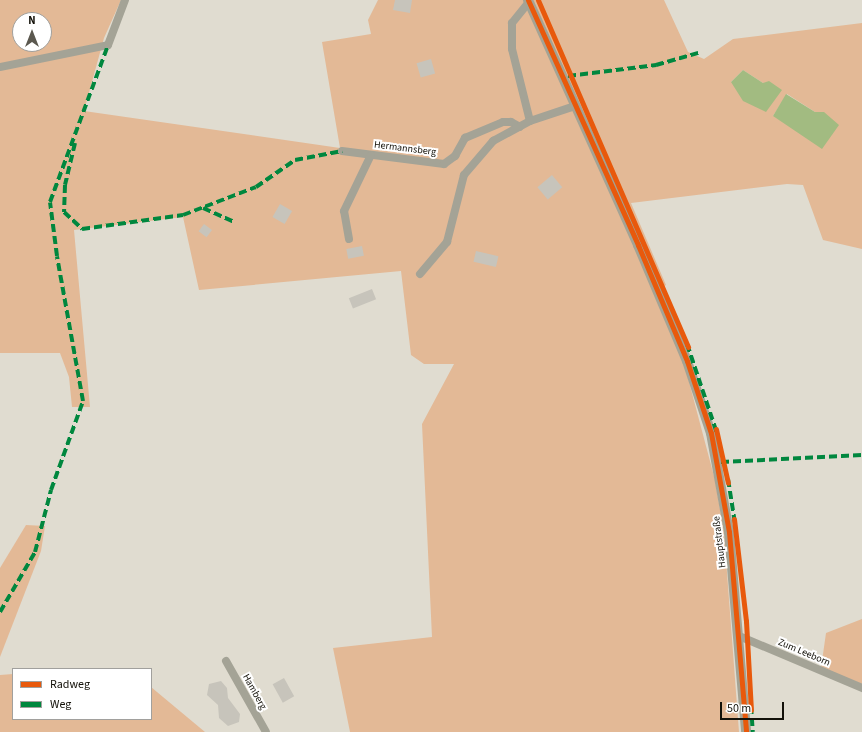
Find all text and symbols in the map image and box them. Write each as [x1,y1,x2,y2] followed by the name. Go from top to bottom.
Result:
[12,12,52,52] north arrow
[28,13,36,28] text: N
[373,139,437,159] street label: Hermannsberg
[711,515,729,569] street label: Hauptstraße
[776,637,832,669] street label: Zum Leeborn
[12,668,152,720] legend
[239,672,269,712] street label: Hamberg
[50,676,90,693] text: Radweg
[722,694,786,720] scale bar
[50,696,71,713] text: Weg
[727,700,751,717] text: 50 m

